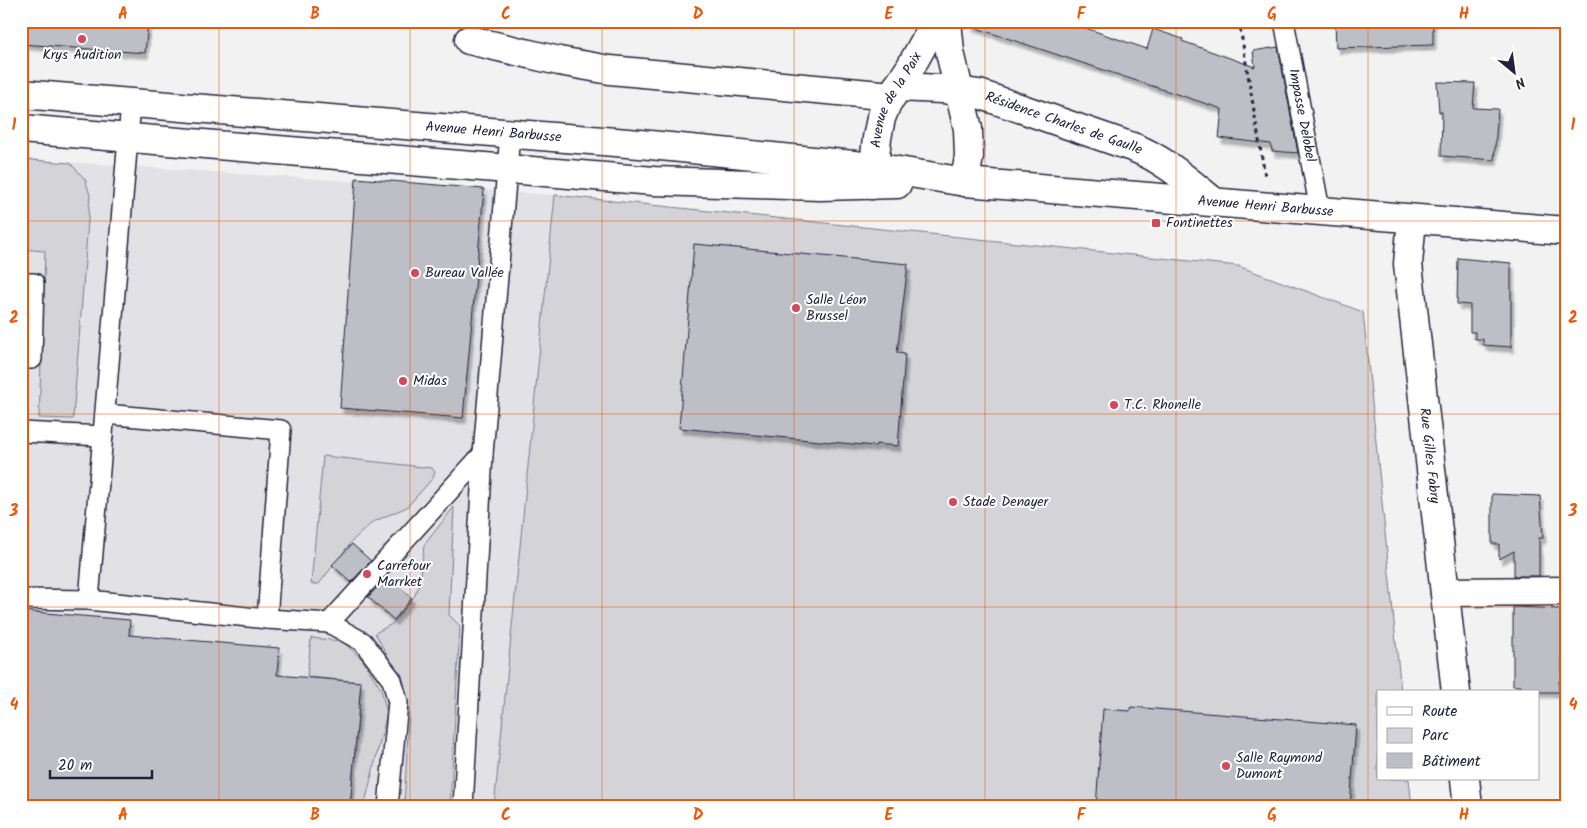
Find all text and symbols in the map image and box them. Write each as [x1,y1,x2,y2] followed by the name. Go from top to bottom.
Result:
[118,2,128,27] text: A
[310,2,320,27] text: B
[501,2,511,27] text: C
[693,2,704,27] text: D
[885,2,895,27] text: E
[1077,2,1087,27] text: F
[1267,2,1277,27] text: G
[1459,2,1469,27] text: H
[76,33,88,45] marker: Krys Audition
[42,44,122,66] place label: Krys Audition
[865,47,928,149] street label: Avenue de la Paix
[1490,48,1540,98] north arrow
[1282,67,1322,165] street label: Impasse Delobel
[1510,71,1529,94] text: N
[982,86,1147,161] street label: Résidence Charles de Gaulle
[12,113,17,138] text: 1
[1571,113,1576,138] text: 1
[425,116,563,149] street label: Avenue Henri Barbusse
[1197,190,1335,223] street label: Avenue Henri Barbusse
[1166,212,1233,234] place label: Fontinettes
[1150,217,1162,229] marker: Fontinettes
[425,262,505,284] place label: Bureau Vallée
[409,267,421,279] marker: Bureau Vallée
[806,289,866,327] place label: Salle Léon Brussel
[790,302,802,314] marker: Salle Léon Brussel
[9,306,19,331] text: 2
[1568,306,1578,331] text: 2
[413,370,447,392] place label: Midas
[397,375,409,387] marker: Midas
[1124,394,1202,416] place label: T.C. Rhonelle
[1108,399,1120,411] marker: T.C. Rhonelle
[1413,407,1446,505] street label: Rue Gilles Fabry
[963,491,1050,513] place label: Stade Denayer
[947,496,959,508] marker: Stade Denayer
[9,499,19,524] text: 3
[1568,499,1578,524] text: 3
[377,555,432,593] place label: Carrefour Marrket
[361,568,373,580] marker: Carrefour Marrket
[1377,690,1540,780] legend
[10,693,19,718] text: 4
[1569,693,1578,718] text: 4
[1422,700,1458,724] text: Route
[1422,724,1449,748] text: Parc
[1236,747,1323,785] place label: Salle Raymond Dumont
[50,748,152,780] scale bar
[1422,750,1481,774] text: Bâtiment
[58,754,92,778] text: 20 m
[1220,760,1232,772] marker: Salle Raymond Dumont
[118,803,128,828] text: A
[310,803,320,828] text: B
[501,803,511,828] text: C
[693,803,704,828] text: D
[885,803,895,828] text: E
[1077,803,1087,828] text: F
[1267,803,1277,828] text: G
[1459,803,1469,828] text: H

